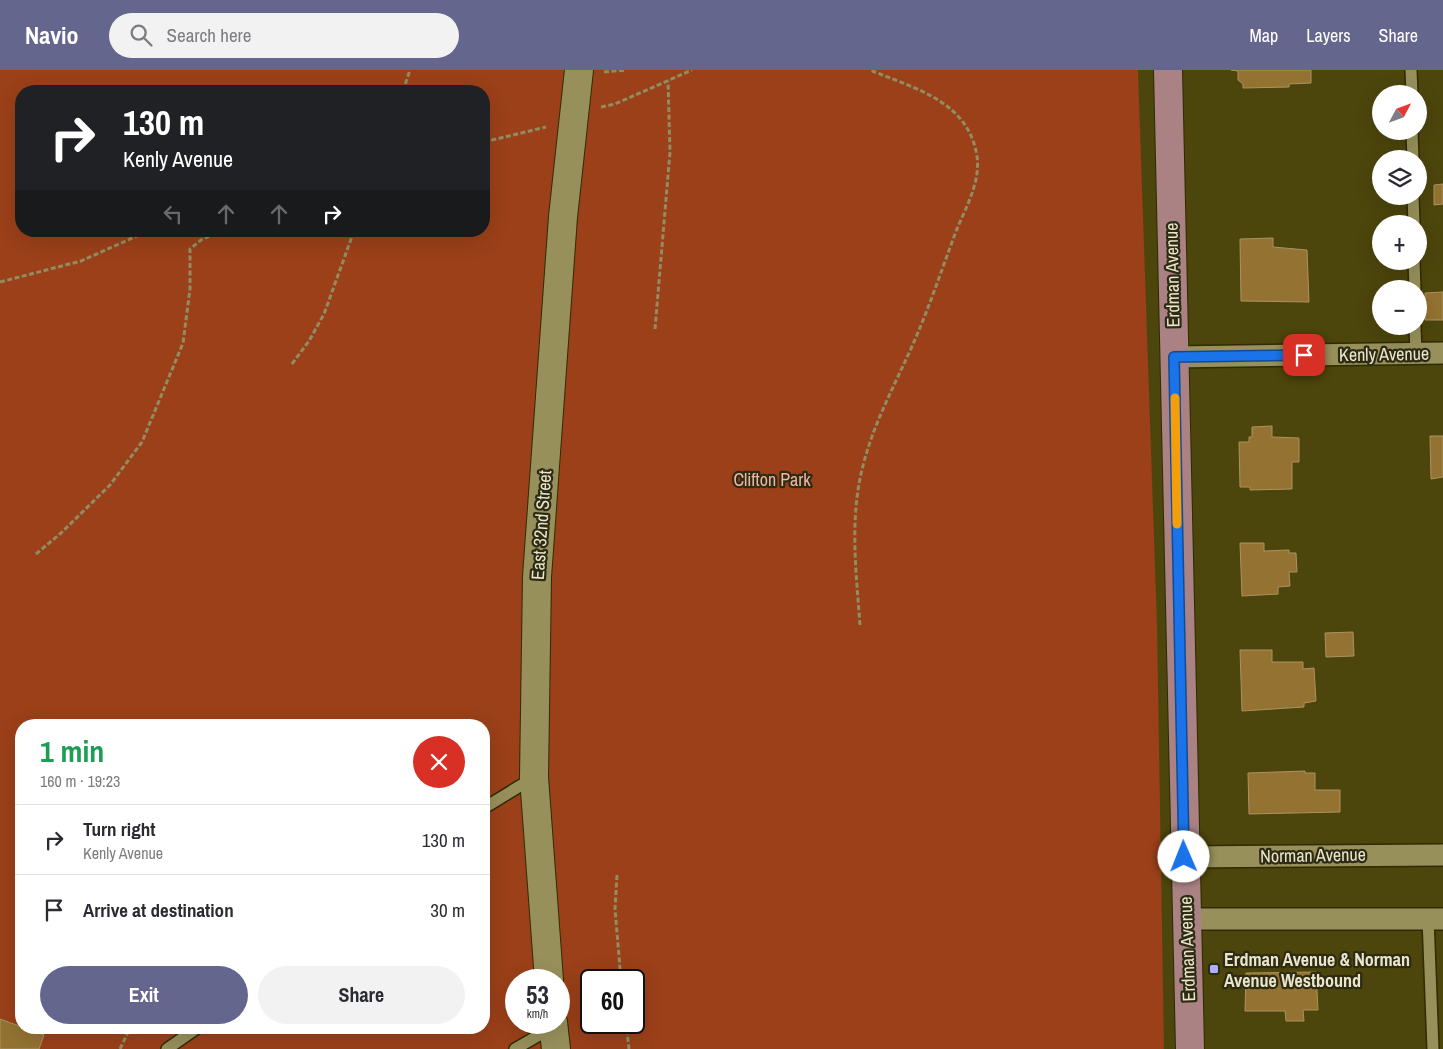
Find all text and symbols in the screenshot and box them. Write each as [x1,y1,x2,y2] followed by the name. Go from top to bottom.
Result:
[109,13,459,58] search box
[25,19,79,51] text: Navio
[127,21,155,49] icon: search
[167,22,251,48] text: Search here
[1250,23,1278,48] text: Map
[1306,23,1351,48] text: Layers
[1379,23,1418,48] text: Share
[1372,85,1428,140] north arrow
[1372,85,1427,335] map controls
[123,99,204,146] text: 130 m
[40,105,105,170] icon: right
[123,144,233,174] text: Kenly Avenue
[1372,150,1427,205] button: layers
[159,200,187,228] icon: left
[212,200,240,228] icon: ahead
[265,200,293,228] icon: ahead
[318,200,346,228] icon: right
[1372,215,1427,270] button: +
[1159,222,1185,328] street label: Erdman Avenue
[1372,280,1427,335] button: −
[1283,334,1325,376] pin
[1290,341,1318,369] icon: arrive
[1339,341,1429,367] street label: Kenly Avenue
[733,467,811,492] park label: Clifton Park
[525,469,557,581] street label: East 32nd Street
[40,731,104,771] text: 1 min
[413,736,465,788] button: close
[40,770,120,792] text: 160 m · 19:23
[83,816,155,842] text: Turn right
[40,826,68,854] icon: right
[422,827,465,853] text: 130 m
[1157,830,1209,882] position arrow
[83,842,163,864] text: Kenly Avenue
[1260,842,1366,868] street label: Norman Avenue
[40,896,68,924] icon: arrive
[1173,896,1201,1002] street label: Erdman Avenue
[83,897,234,923] text: Arrive at destination
[430,897,465,923] text: 30 m
[1224,947,1410,993] place label: Erdman Avenue & Norman Avenue Westbound
[1208,963,1220,975] marker: Erdman Avenue & Norman Avenue Westbound
[40,966,248,1024] button: Exit
[258,966,465,1024] button: Share
[580,969,645,1034] speed limit sign: 60
[526,978,549,1012] text: 53
[527,1006,548,1022] text: km/h

